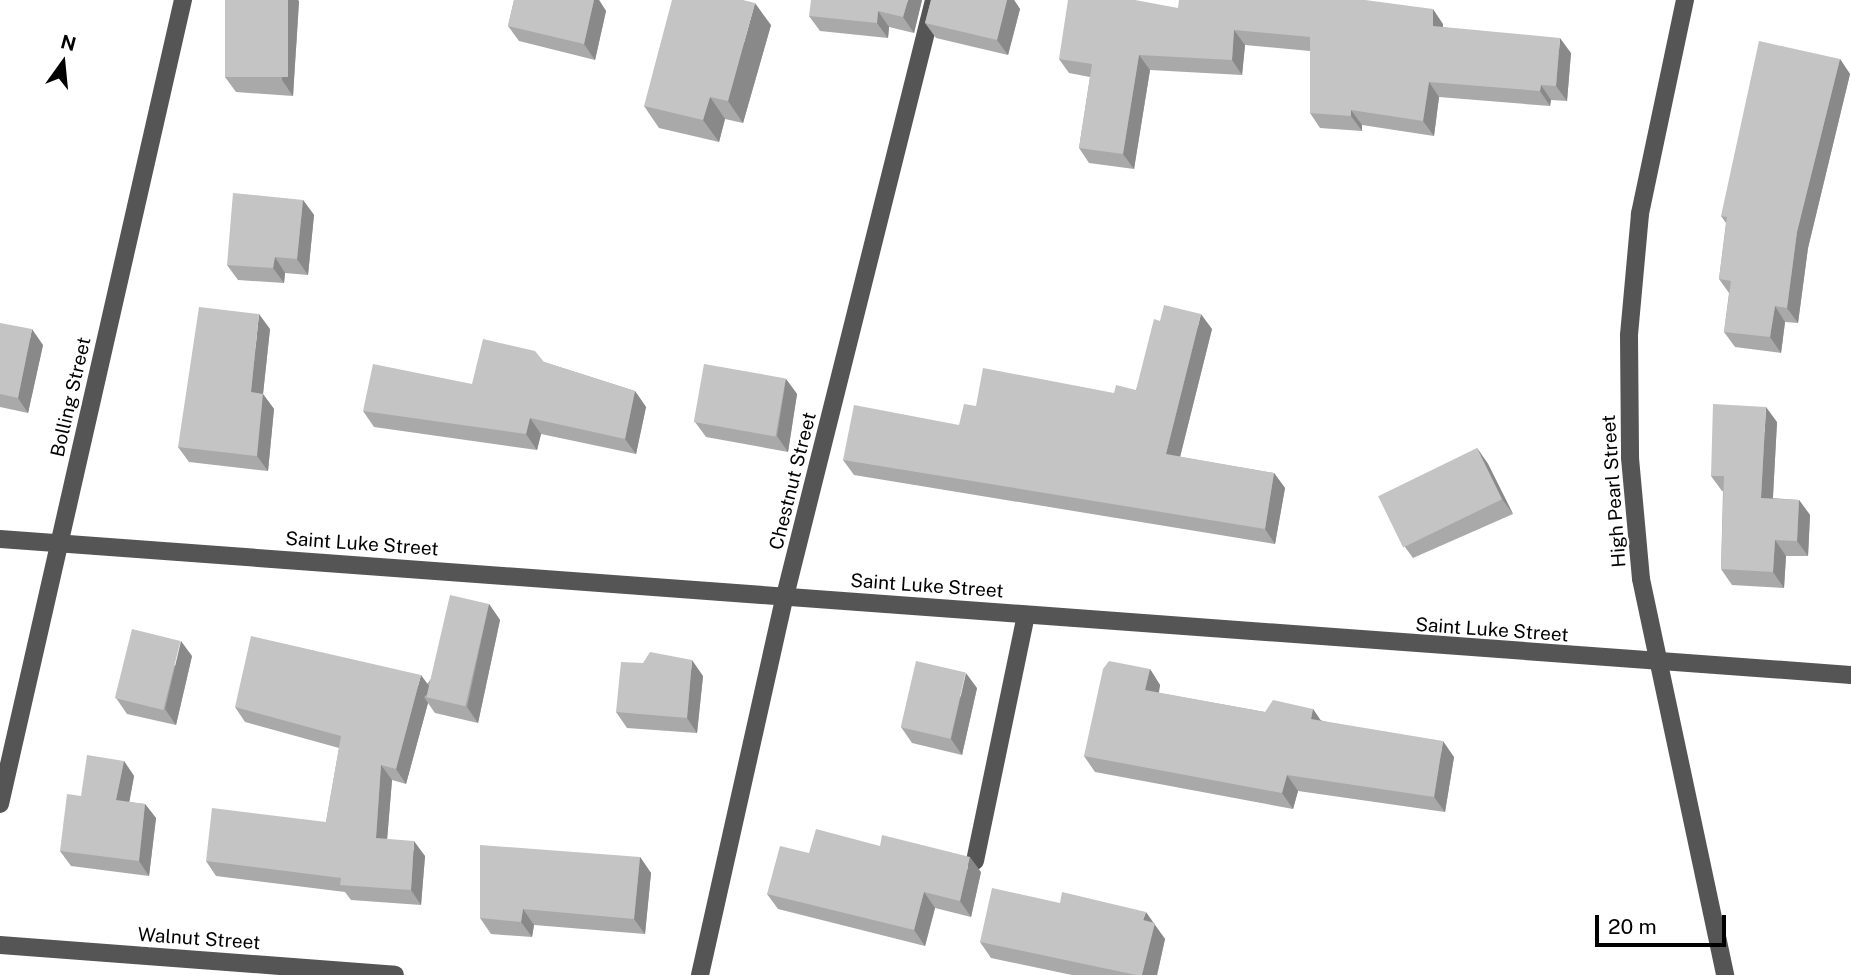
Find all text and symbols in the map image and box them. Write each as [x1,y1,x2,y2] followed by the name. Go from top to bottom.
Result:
[28,28,98,98] north arrow
[58,30,78,55] text: N
[46,335,96,459] street label: Bolling Street
[765,410,821,552] street label: Chestnut Street
[1597,414,1631,568] street label: High Pearl Street
[284,527,440,561] street label: Saint Luke Street
[849,569,1005,603] street label: Saint Luke Street
[1414,613,1570,647] street label: Saint Luke Street
[1599,902,1730,946] scale bar
[1608,914,1657,939] text: 20 m
[137,923,261,955] street label: Walnut Street

